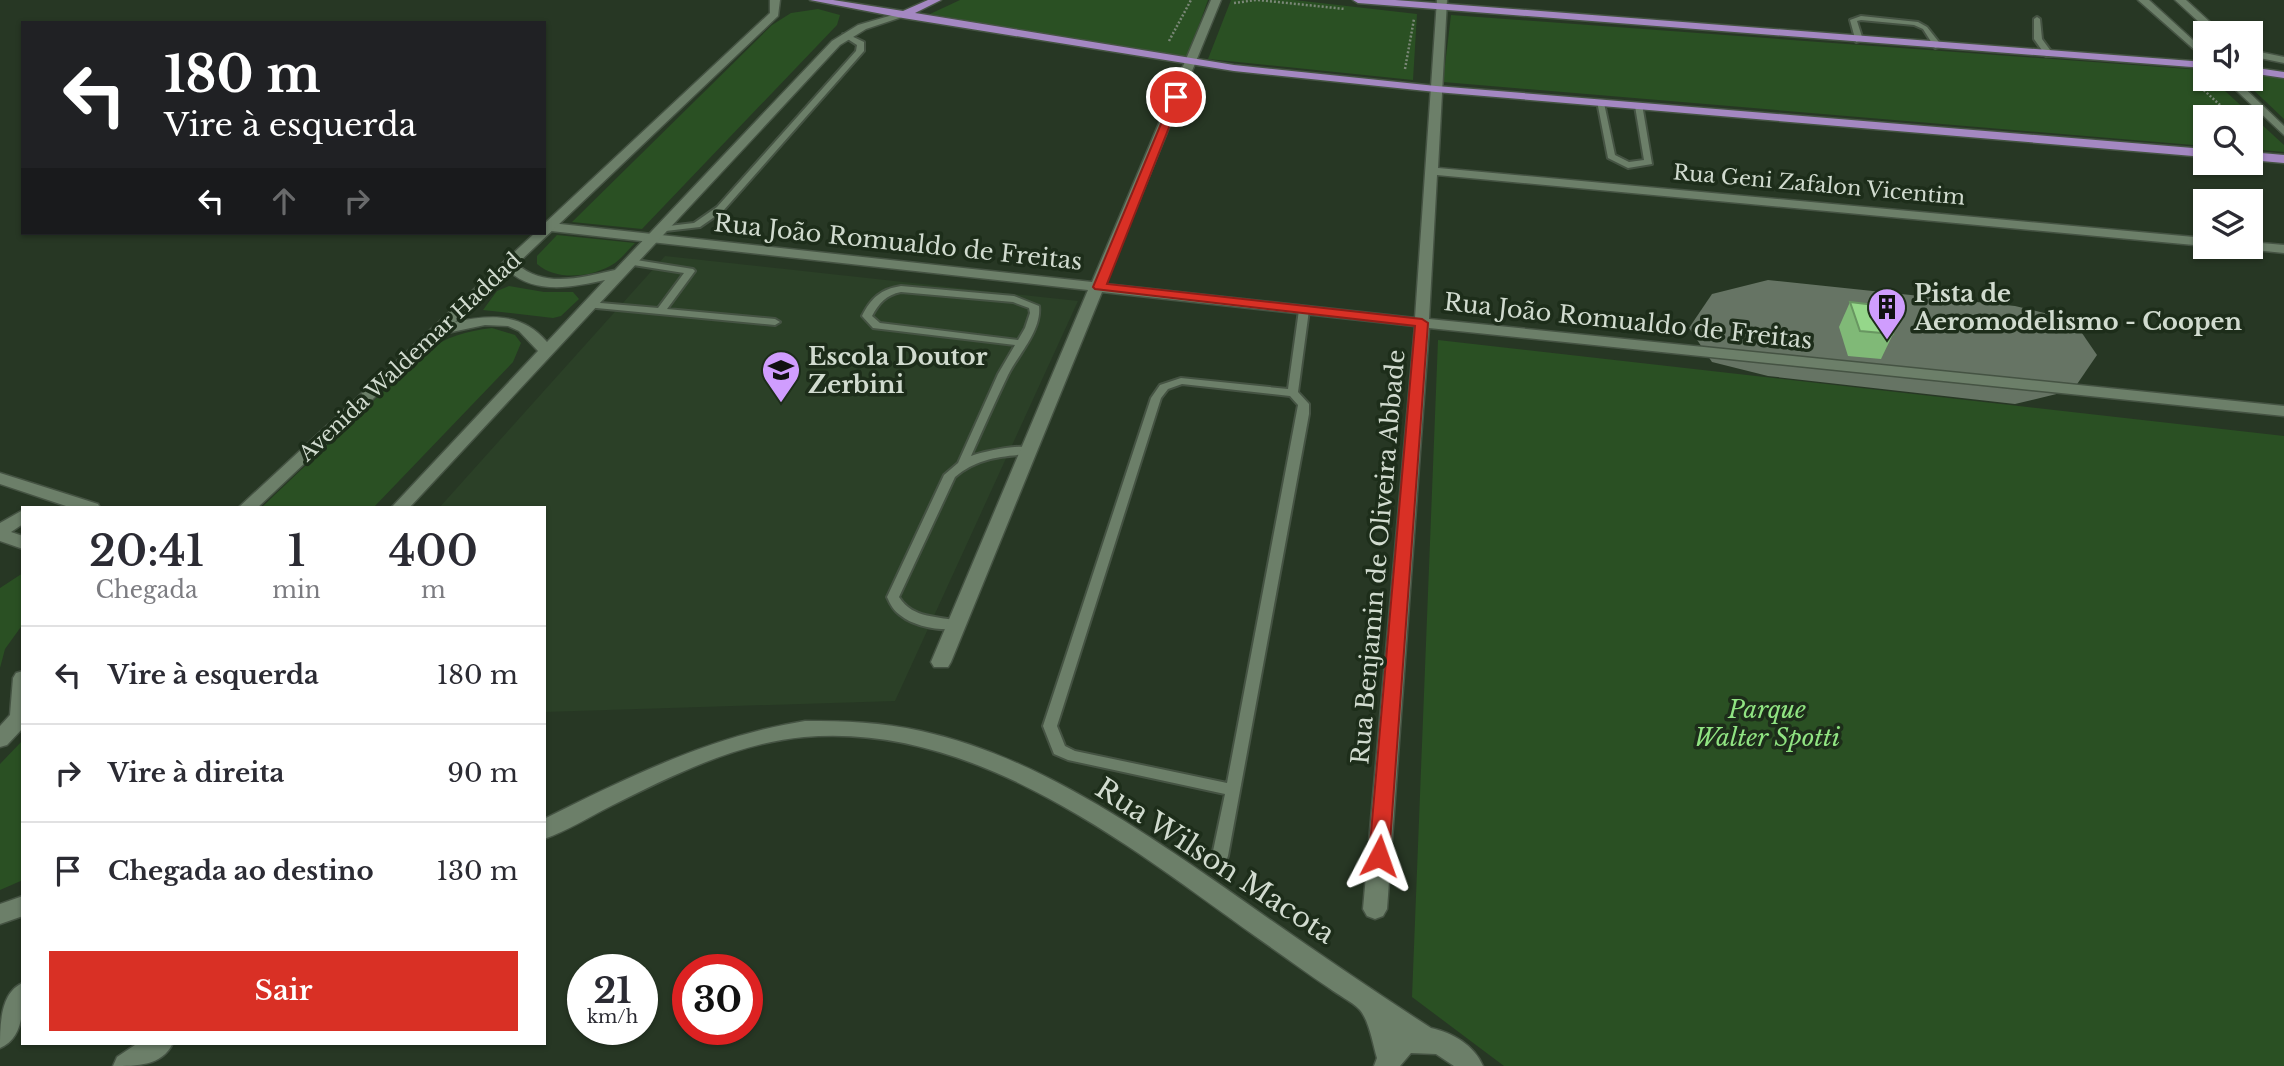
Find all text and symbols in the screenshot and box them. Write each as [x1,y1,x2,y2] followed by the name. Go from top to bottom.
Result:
[2193,21,2263,259] map controls
[2193,21,2263,91] button: sound
[164,44,321,105] text: 180 m
[49,49,140,140] icon: left
[1146,67,1206,127] pin
[1157,78,1195,116] icon: arrive
[164,105,417,145] text: Vire à esquerda
[2193,105,2263,175] button: search
[1672,159,1967,211] street label: Rua Geni Zafalon Vicentim
[192,182,230,220] icon: left
[265,182,303,220] icon: ahead
[338,182,376,220] icon: right
[2193,189,2263,259] button: layers
[712,208,1084,276] street label: Rua João Romualdo de Freitas
[293,247,526,468] street label: Avenida Waldemar Haddad
[1913,279,2242,336] place label: Pista de Aeromodelismo - Coopen
[1866,286,1908,341] building icon: Pista de Aeromodelismo - Coopen
[1442,287,1814,355] street label: Rua João Romualdo de Freitas
[808,342,987,399] place label: Escola Doutor Zerbini
[1345,348,1411,766] street label: Rua Benjamin de Oliveira Abbade
[760,349,802,404] school or university icon: Escola Doutor Zerbini
[89,525,204,577] text: 20:41
[287,525,306,577] text: 1
[389,525,478,577] text: 400
[96,576,198,604] text: Chegada
[272,576,321,604] text: min
[421,576,446,604] text: m
[49,656,87,694] icon: left
[108,659,319,691] text: Vire à esquerda
[437,659,518,691] text: 180 m
[1694,695,1841,752] park label: Parque Walter Spotti
[49,754,87,792] icon: right
[108,757,284,789] text: Vire à direita
[447,757,518,789] text: 90 m
[1089,771,1342,952] street label: Rua Wilson Macota
[1342,819,1416,893] position arrow
[49,852,87,890] icon: arrive
[108,855,374,887] text: Chegada ao destino
[436,855,518,887] text: 130 m
[49,951,518,1031] button: Sair
[672,954,763,1045] speed limit sign: 30
[593,969,632,1012] text: 21
[587,1006,638,1028] text: km/h

